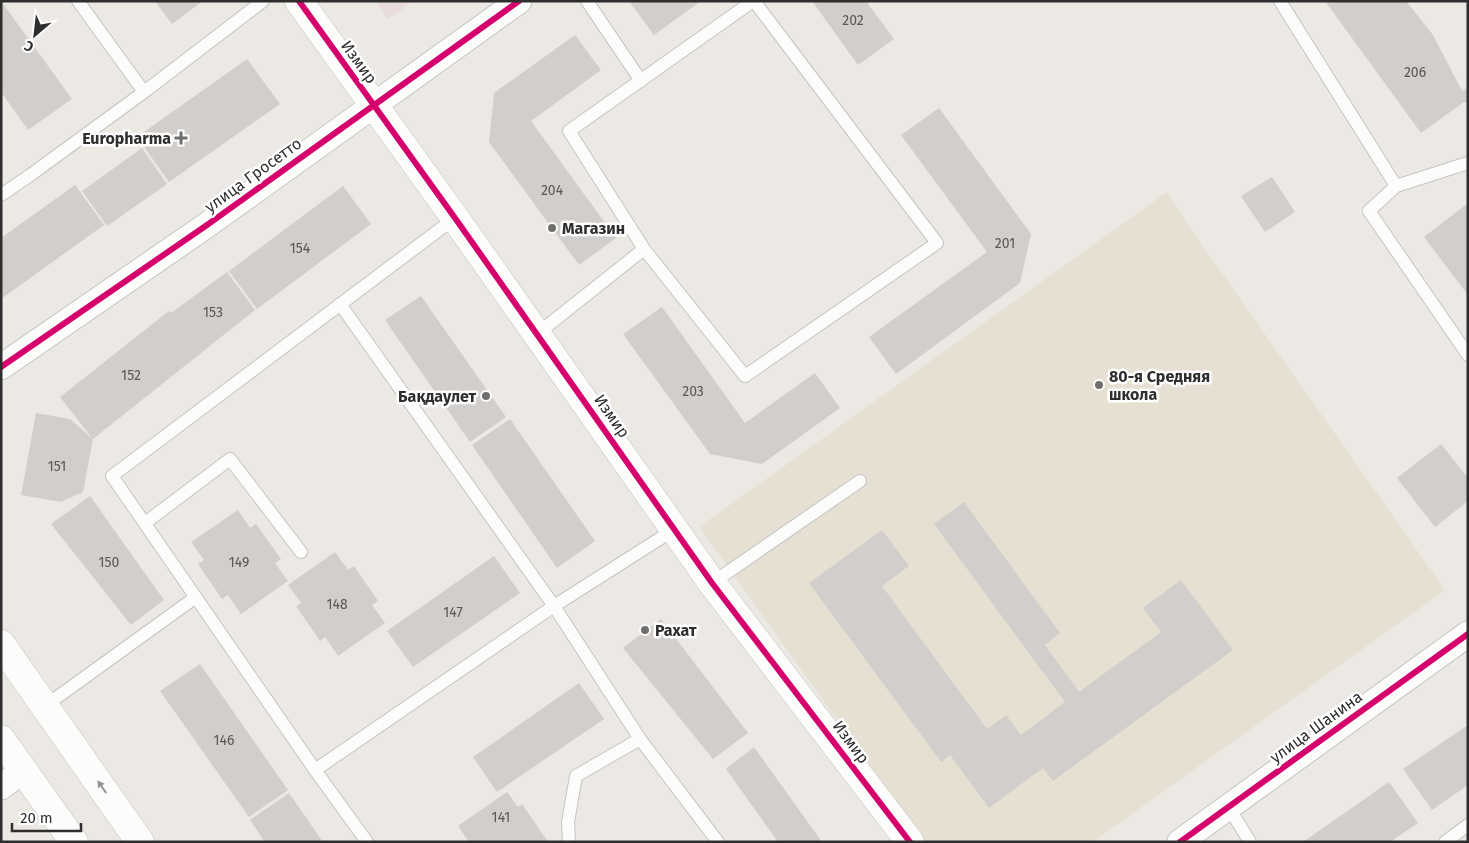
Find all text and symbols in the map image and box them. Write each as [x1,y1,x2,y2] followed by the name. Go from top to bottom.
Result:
[10,10,60,60] north arrow
[842,12,864,29] house number: 202
[22,37,37,55] text: С
[337,37,381,87] street label: Измир
[1404,64,1426,81] house number: 206
[82,129,171,148] place label: Europharma
[175,132,187,144] marker: Europharma
[201,134,305,216] street label: улица Гросетто
[541,182,564,199] house number: 204
[562,219,625,238] place label: Магазин
[546,222,558,234] marker: Магазин
[995,235,1015,252] house number: 201
[290,240,311,257] house number: 154
[203,304,223,321] house number: 153
[121,367,141,384] house number: 152
[1109,367,1210,404] place label: 80-я Средняя школа
[1093,379,1105,391] marker: 80-я Средняя школа
[682,383,704,400] house number: 203
[398,387,476,406] place label: Бақдаулет
[480,390,492,402] marker: Бақдаулет
[590,391,634,441] street label: Измир
[48,458,66,475] house number: 151
[99,554,120,571] house number: 150
[229,554,249,571] house number: 149
[326,596,348,613] house number: 148
[443,604,463,621] house number: 147
[655,621,697,640] place label: Рахат
[639,624,651,636] marker: Рахат
[1266,687,1366,767] street label: улица Шанина
[829,717,873,767] street label: Измир
[214,732,234,749] house number: 146
[97,781,107,794] one-way arrow
[12,800,81,832] scale bar
[20,809,53,827] text: 20 m
[492,809,510,826] house number: 141

